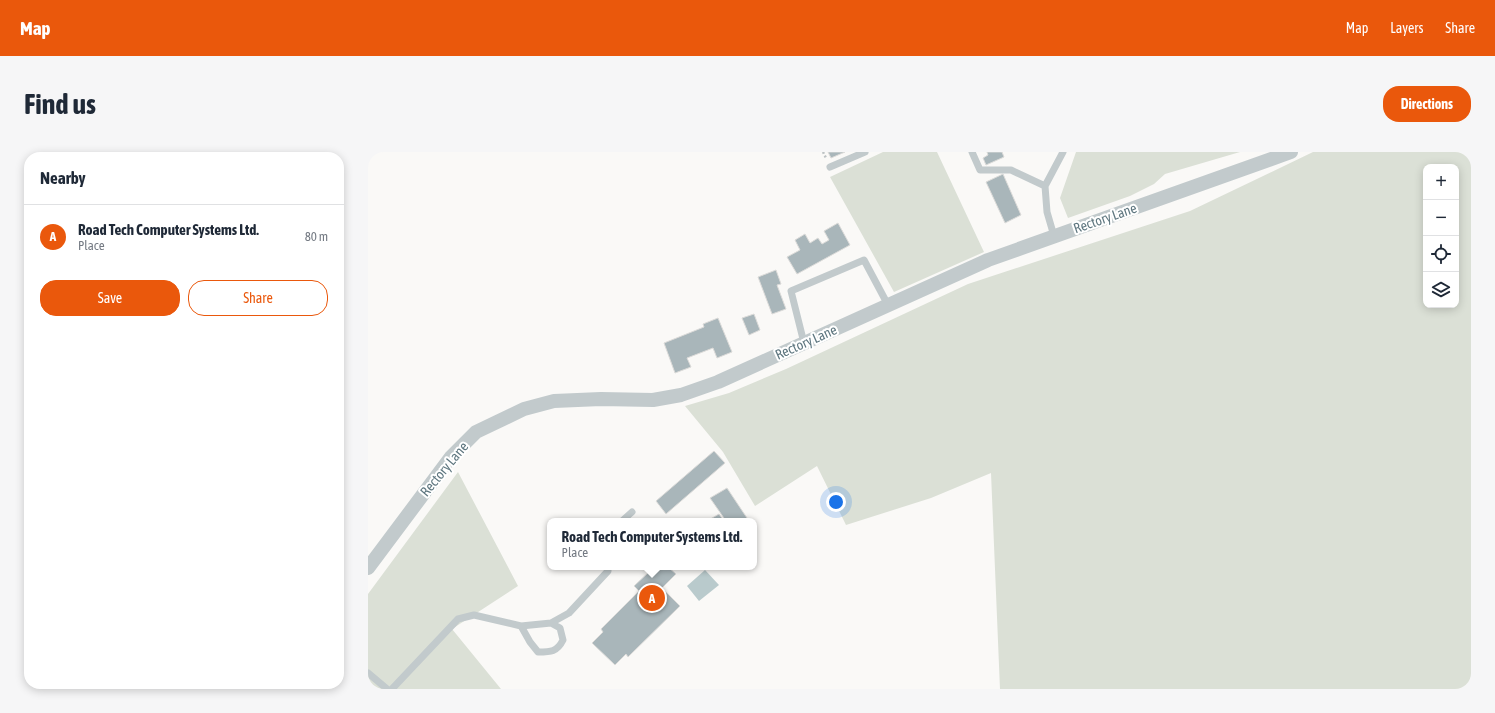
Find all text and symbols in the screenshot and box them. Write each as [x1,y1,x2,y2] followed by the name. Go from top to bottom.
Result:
[20,17,51,39] text: Map
[1346,20,1368,36] text: Map
[1390,20,1423,36] text: Layers
[1445,20,1475,36] text: Share
[1383,86,1471,122] button: Directions
[24,88,96,120] text: Find us
[1423,164,1459,308] map controls
[1423,164,1459,200] button: +
[40,168,86,188] text: Nearby
[1071,200,1139,236] street label: Rectory Lane
[1423,200,1459,236] button: −
[78,221,259,238] text: Road Tech Computer Systems Ltd.
[50,229,56,244] text: A
[305,229,328,244] text: 80 m
[1423,236,1459,272] button: locate
[78,238,105,253] text: Place
[1423,272,1459,308] button: layers
[40,280,180,316] button: Save
[188,280,328,316] button: Share
[773,321,839,363] street label: Rectory Lane
[417,439,471,499] street label: Rectory Lane
[826,492,846,512] your location
[547,518,757,570] popup
[562,528,742,545] text: Road Tech Computer Systems Ltd.
[562,545,588,560] text: Place
[639,583,665,613] pin: A

